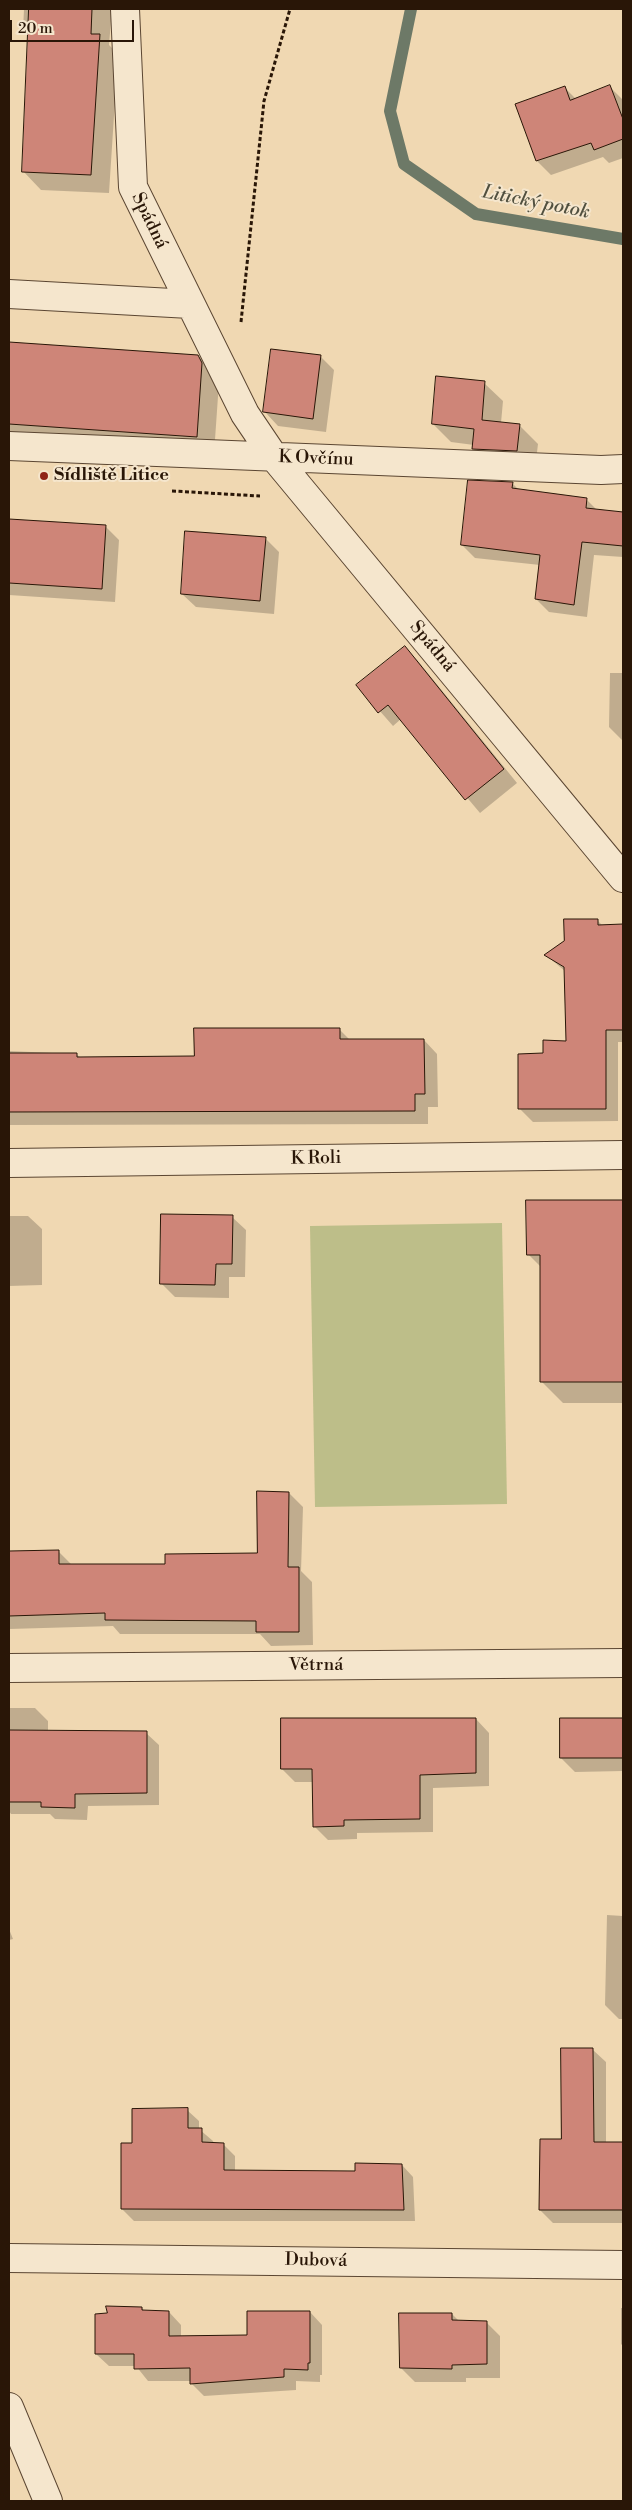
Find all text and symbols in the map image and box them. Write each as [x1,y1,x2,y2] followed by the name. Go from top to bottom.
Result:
[12,10,136,42] scale bar
[18,19,53,38] text: 20 m
[480,181,592,225] water label: Litický potok
[126,189,172,253] street label: Spádná
[278,447,354,471] street label: K Ovčínu
[54,465,169,487] place label: Sídliště Litice
[38,470,50,482] marker: Sídliště Litice
[404,617,460,677] street label: Spádná
[291,1148,341,1170] street label: K Roli
[289,1655,343,1677] street label: Větrná
[285,2250,347,2272] street label: Dubová

